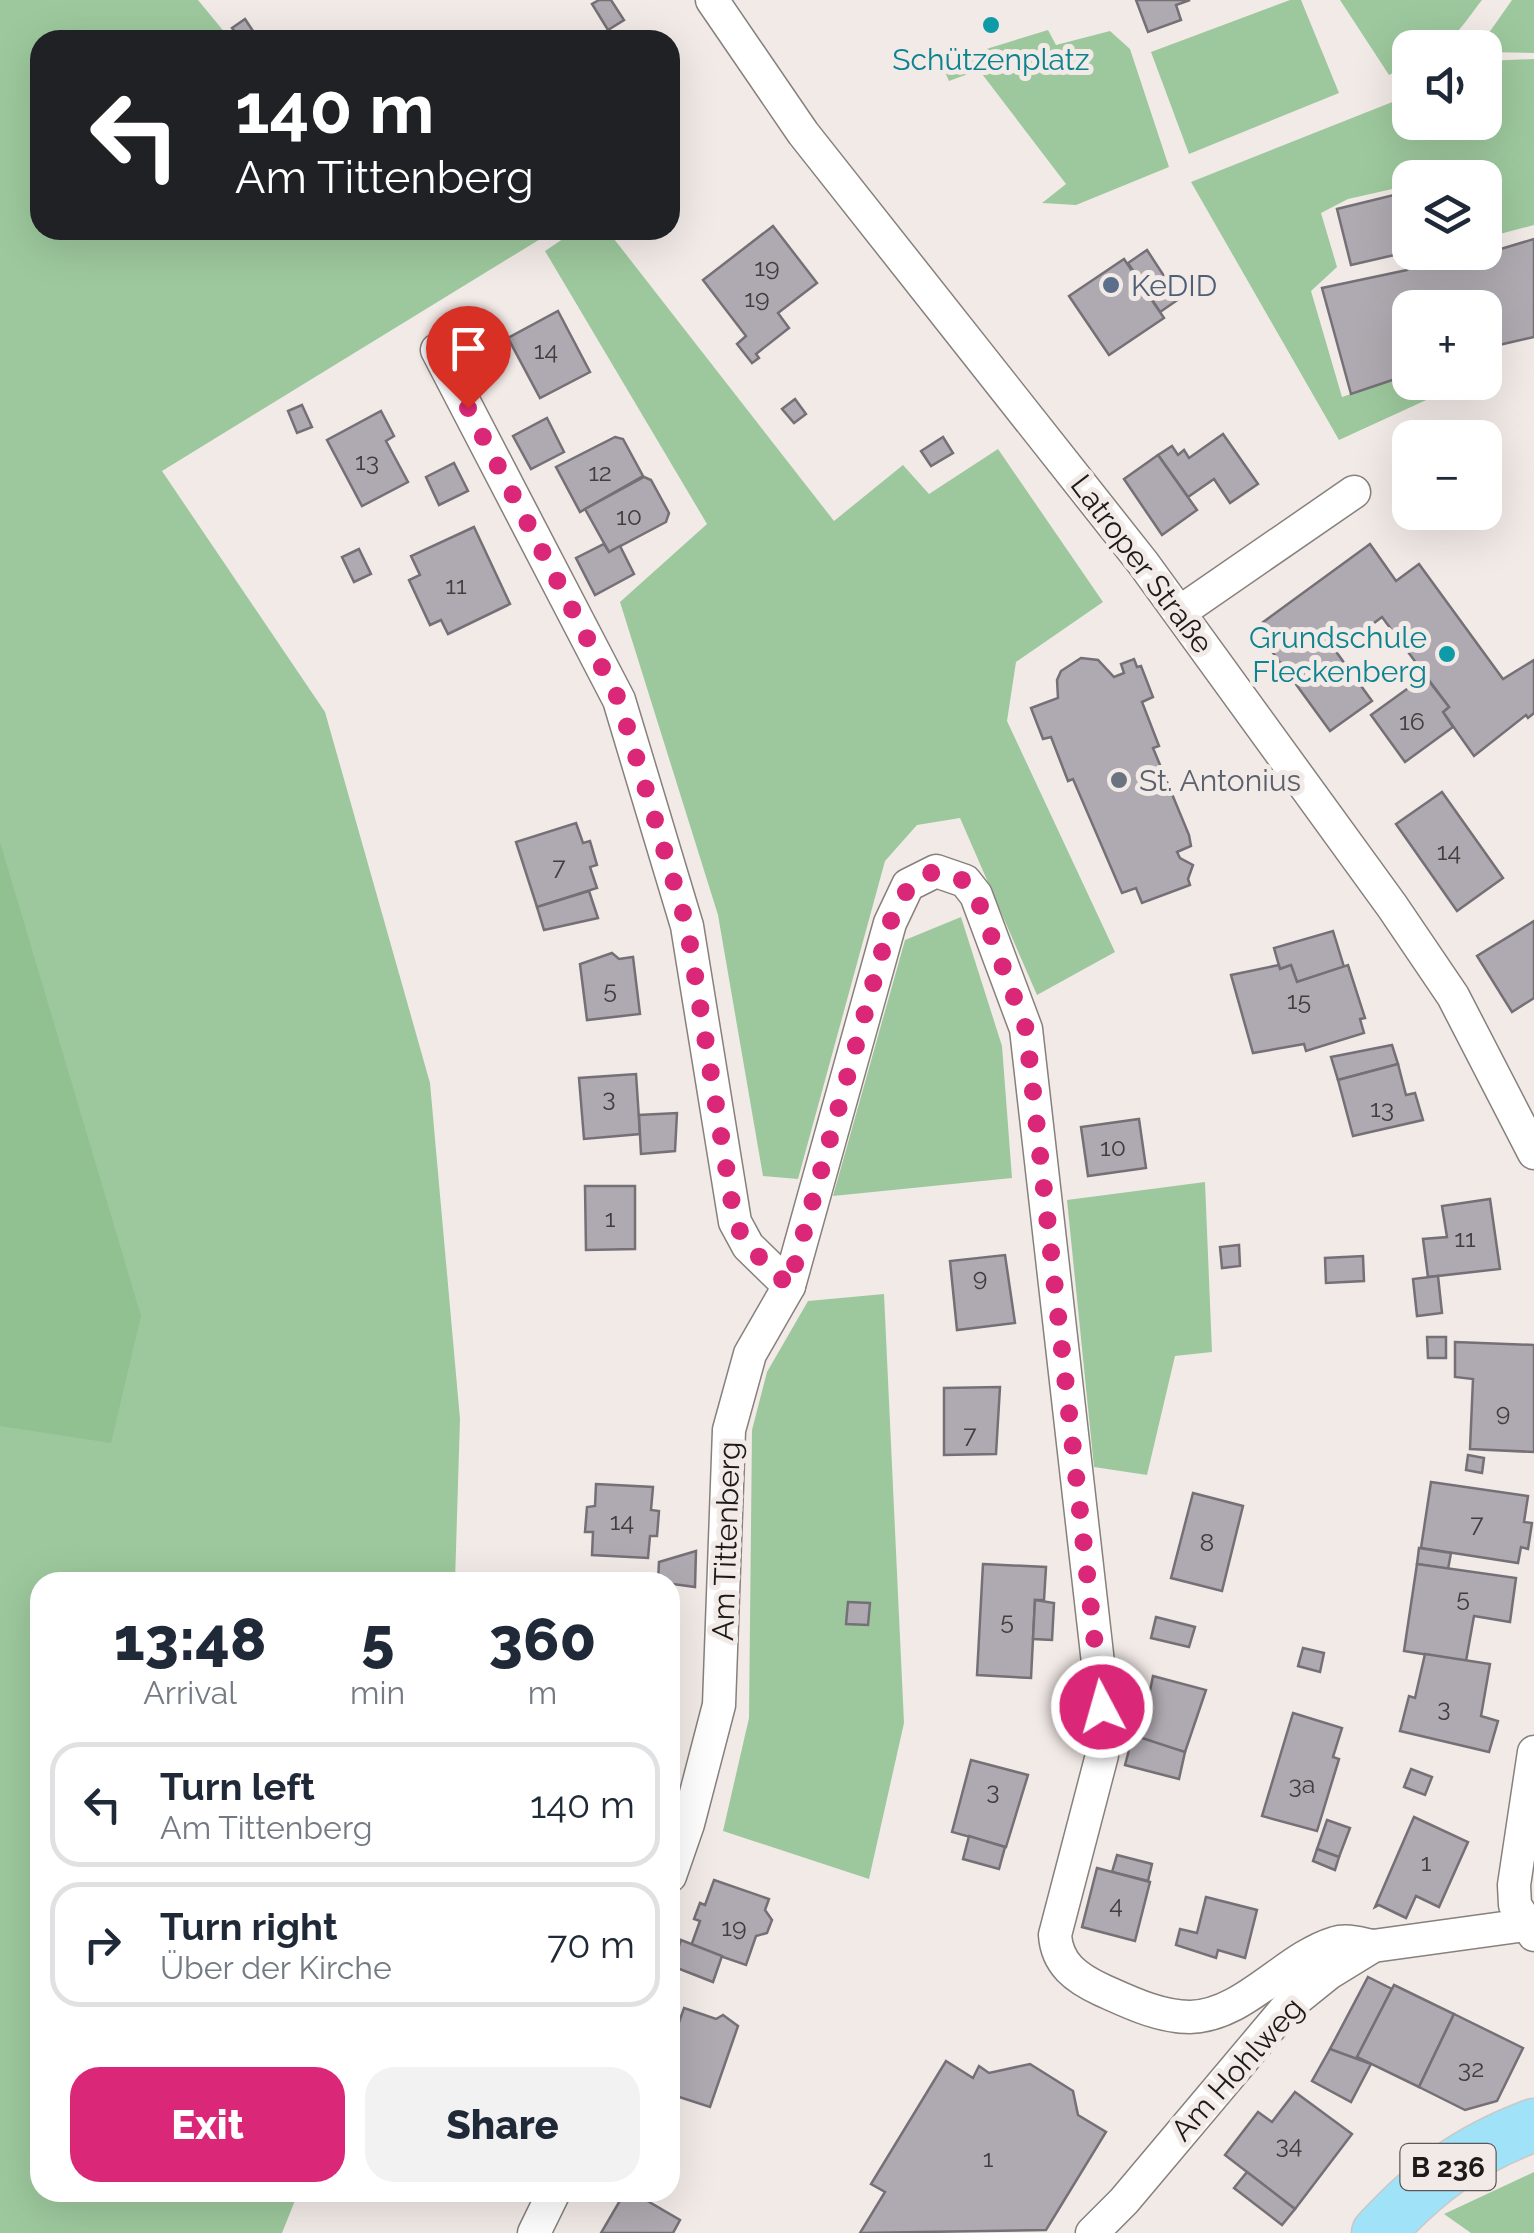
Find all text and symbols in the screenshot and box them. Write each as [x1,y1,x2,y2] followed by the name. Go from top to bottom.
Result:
[980,14,1002,36] marker: Schützenplatz
[1392,30,1502,530] map controls
[1392,30,1502,140] button: sound
[892,42,1090,77] place label: Schützenplatz
[235,67,435,149] text: 140 m
[70,70,200,200] icon: left
[235,151,534,204] text: Am Tittenberg
[1392,160,1502,270] button: layers
[754,252,780,282] house number: 19
[1131,268,1217,303] place label: KeDID
[1100,274,1122,296] marker: KeDID
[744,283,770,313] house number: 19
[1392,290,1502,400] button: +
[426,306,511,409] pin
[441,321,496,376] icon: arrive
[534,335,558,365] house number: 14
[1392,420,1502,530] button: −
[355,446,379,476] house number: 13
[588,457,612,487] house number: 12
[1064,468,1220,660] street label: Latroper Straße
[616,501,642,531] house number: 10
[445,570,467,600] house number: 11
[1249,620,1427,689] place label: Grundschule Fleckenberg
[1436,643,1458,665] marker: Grundschule Fleckenberg
[1399,706,1425,736] house number: 16
[1139,763,1301,798] place label: St. Antonius
[1108,769,1130,791] marker: St. Antonius
[1437,836,1461,866] house number: 14
[552,851,566,881] house number: 7
[603,974,617,1004] house number: 5
[1287,985,1311,1015] house number: 15
[602,1082,616,1112] house number: 3
[1370,1093,1394,1123] house number: 13
[1100,1132,1126,1162] house number: 10
[605,1203,616,1233] house number: 1
[1454,1223,1476,1253] house number: 11
[973,1262,987,1292] house number: 9
[1496,1397,1510,1427] house number: 9
[963,1419,977,1449] house number: 7
[705,1441,747,1641] street label: Am Tittenberg
[610,1506,634,1536] house number: 14
[1470,1508,1484,1538] house number: 7
[1200,1527,1214,1557] house number: 8
[1456,1582,1470,1612] house number: 5
[114,1604,266,1674] text: 13:48
[361,1604,394,1674] text: 5
[489,1604,596,1674] text: 360
[1000,1605,1014,1635] house number: 5
[1050,1655,1154,1759] position arrow
[143,1674,237,1711] text: Arrival
[350,1674,405,1711] text: min
[528,1674,557,1711] text: m
[1437,1692,1451,1722] house number: 3
[160,1764,315,1809] text: Turn left
[1289,1769,1315,1799] house number: 3a
[986,1775,1000,1805] house number: 3
[75,1777,130,1832] icon: left
[530,1782,635,1827] text: 140 m
[160,1809,372,1846] text: Am Tittenberg
[1421,1847,1432,1877] house number: 1
[1109,1889,1123,1919] house number: 4
[160,1904,337,1949] text: Turn right
[721,1912,747,1942] house number: 19
[75,1917,130,1972] icon: right
[547,1922,635,1967] text: 70 m
[160,1949,392,1986] text: Über der Kirche
[1164,1990,1310,2148] street label: Am Hohlweg
[1458,2053,1484,2083] house number: 32
[70,2067,345,2182] button: Exit
[365,2067,640,2182] button: Share
[1275,2129,1303,2159] house number: 34
[983,2143,994,2173] house number: 1
[1400,2144,1496,2190] road number: B 236

